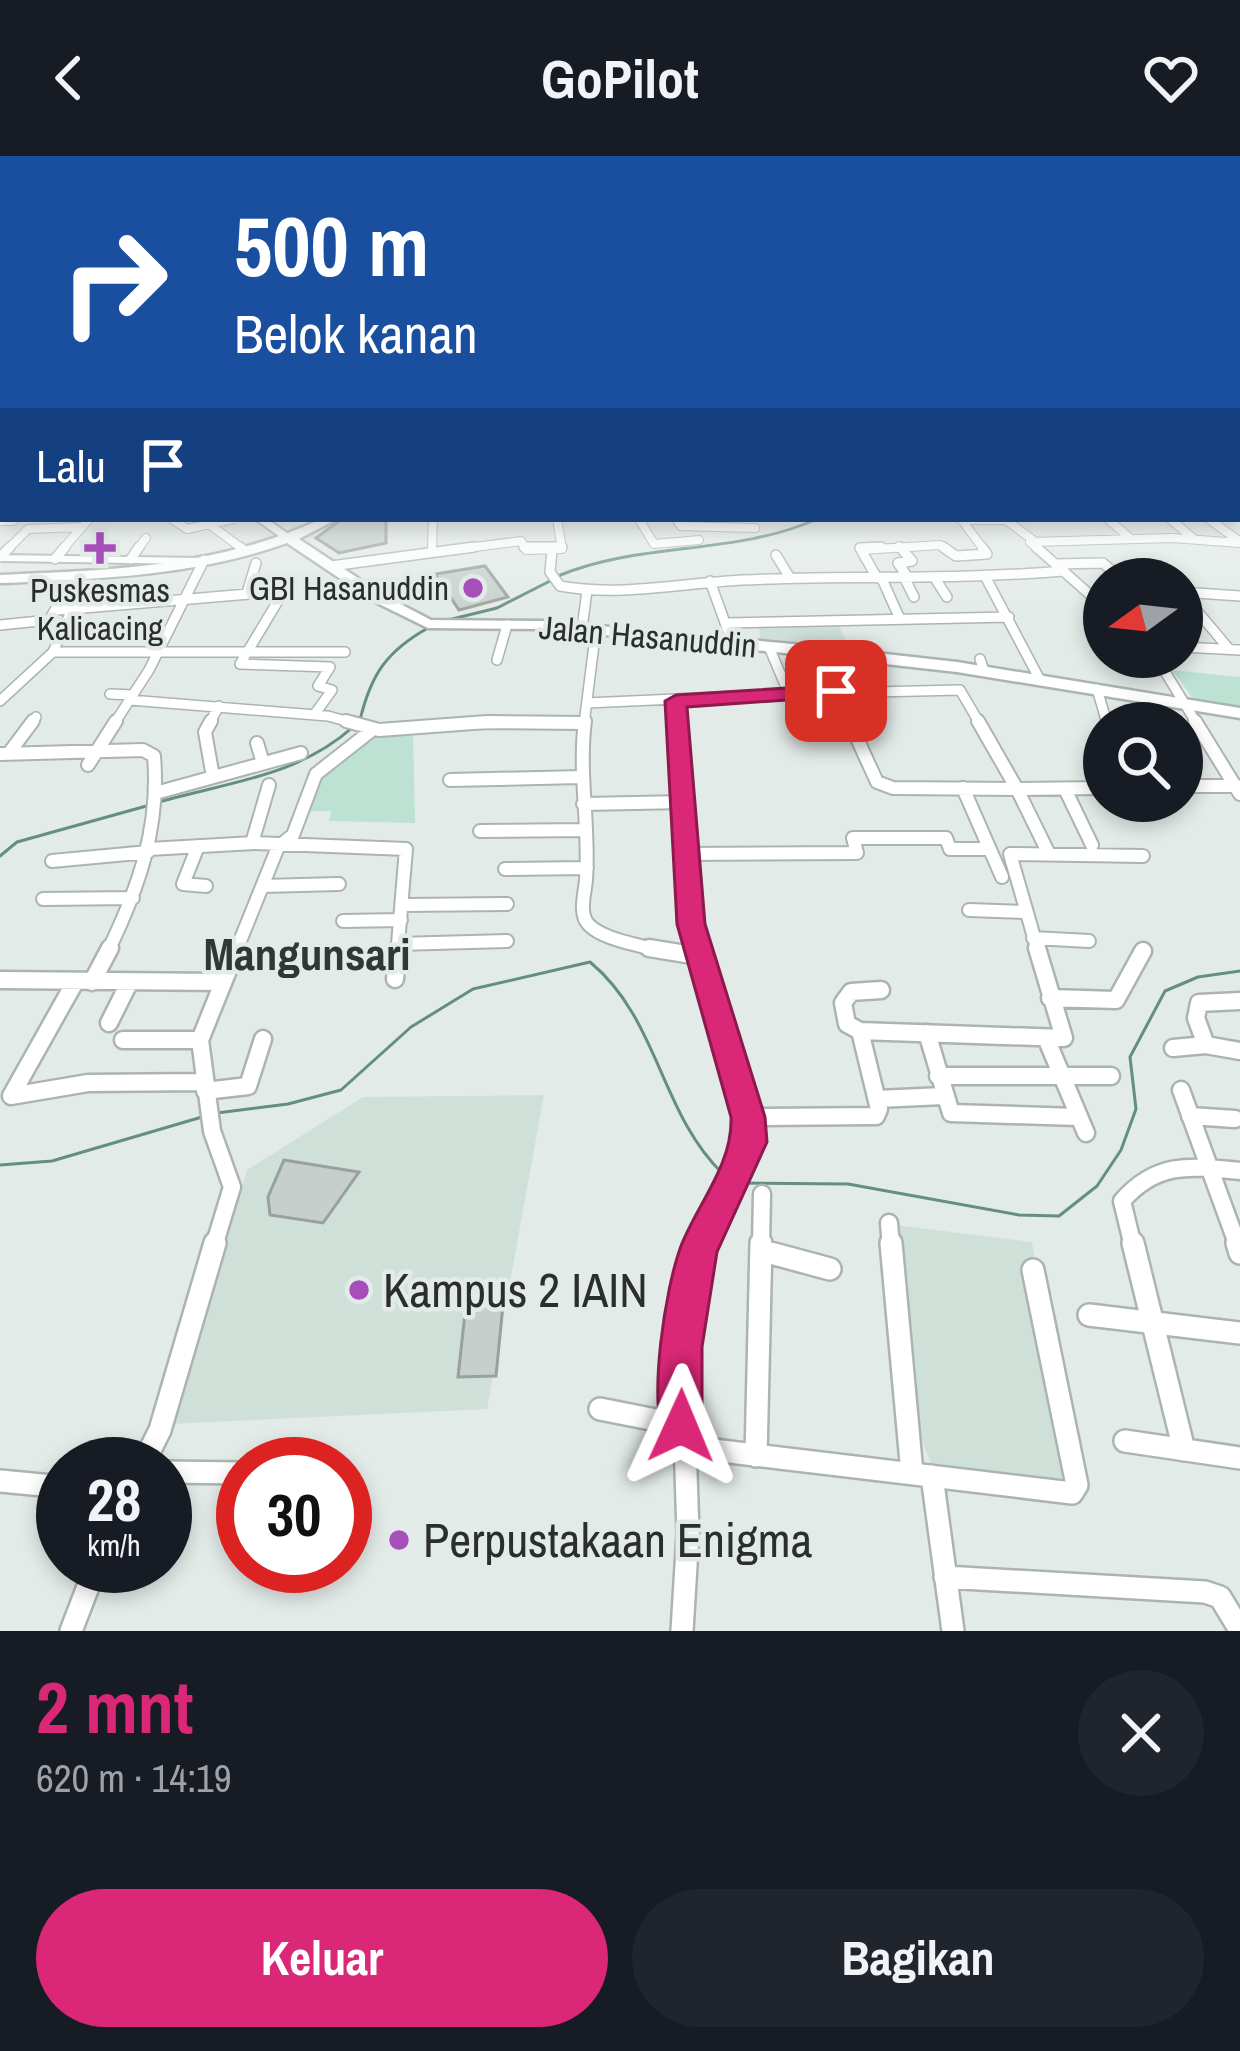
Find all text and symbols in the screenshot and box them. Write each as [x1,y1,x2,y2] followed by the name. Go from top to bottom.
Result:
[541,42,699,115] text: GoPilot
[36,45,102,111] icon: back
[1138,45,1204,111] icon: heart
[234,189,429,302] text: 500 m
[36,204,192,360] icon: right
[234,297,478,370] text: Belok kanan
[130,432,196,498] icon: arrive
[36,435,106,496] text: Lalu
[84,532,116,564] marker: Puskesmas Kalicacing
[1083,558,1203,678] north arrow
[1083,558,1203,822] map controls
[249,566,449,610] place label: GBI Hasanuddin
[30,568,170,650] place label: Puskesmas Kalicacing
[460,575,486,601] marker: GBI Hasanuddin
[537,605,759,667] street label: Jalan Hasanuddin
[785,640,887,742] pin
[803,658,869,724] icon: arrive
[1083,702,1203,822] button: search
[203,923,411,984] district label: Mangunsari
[383,1257,648,1322] place label: Kampus 2 IAIN
[346,1277,372,1303] marker: Kampus 2 IAIN
[618,1363,744,1489] position arrow
[216,1437,372,1593] speed limit sign: 30
[87,1459,141,1540] text: 28
[423,1507,813,1572] place label: Perpustakaan Enigma
[87,1525,141,1565] text: km/h
[386,1527,412,1553] marker: Perpustakaan Enigma
[36,1658,193,1755] text: 2 mnt
[1078,1670,1204,1796] button: close
[36,1752,232,1804] text: 620 m · 14:19
[36,1889,608,2027] button: Keluar
[632,1889,1204,2027] button: Bagikan

